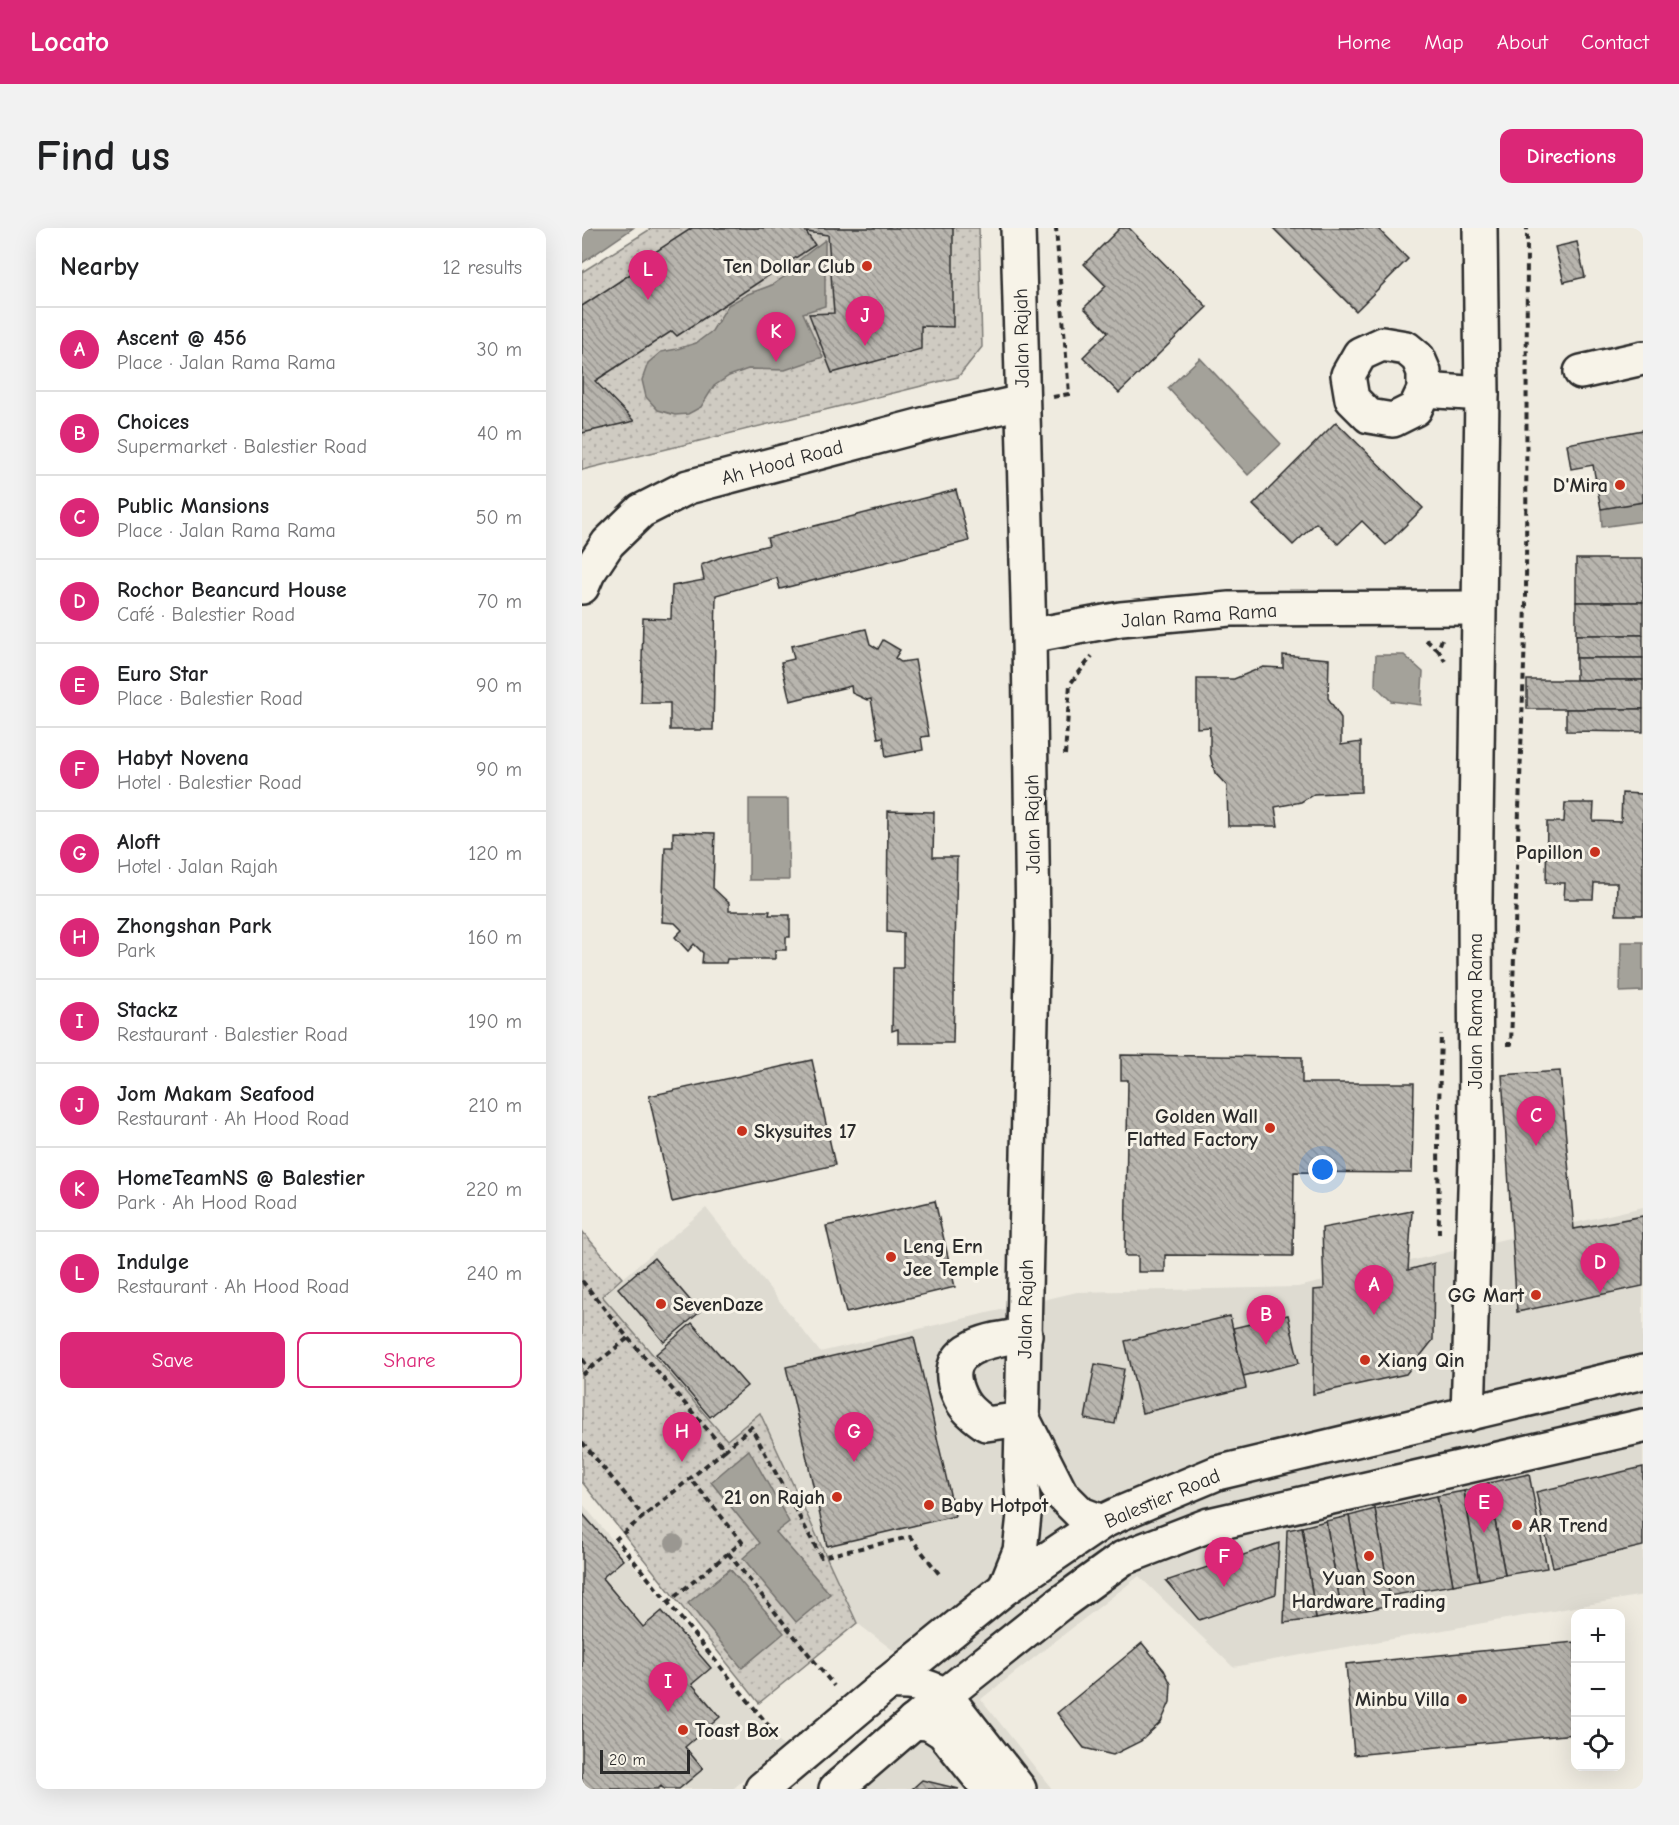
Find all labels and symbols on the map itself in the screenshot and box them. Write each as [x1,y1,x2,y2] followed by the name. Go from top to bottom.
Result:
[628,250,668,300] pin: L
[723,255,855,278] place label: Ten Dollar Club
[860,259,874,273] marker: Ten Dollar Club
[1009,288,1034,388] street label: Jalan Rajah
[846,296,884,346] pin: J
[756,312,796,362] pin: K
[719,435,846,490] street label: Ah Hood Road
[1553,474,1608,497] place label: D'Mira
[1613,478,1627,492] marker: D'Mira
[1120,599,1278,632] street label: Jalan Rama Rama
[1020,774,1045,874] street label: Jalan Rajah
[1516,841,1583,864] place label: Papillon
[1588,845,1602,859] marker: Papillon
[1464,933,1487,1089] street label: Jalan Rama Rama
[1516,1096,1556,1146] pin: C
[1127,1105,1259,1151] place label: Golden Wall Flatted Factory
[754,1120,856,1143] place label: Skysuites 17
[1263,1121,1277,1135] marker: Golden Wall Flatted Factory
[735,1124,749,1138] marker: Skysuites 17
[1308,1155,1337,1184] your location
[903,1235,999,1281] place label: Leng Ern Jee Temple
[1580,1244,1620,1293] pin: D
[884,1250,898,1264] marker: Leng Ern Jee Temple
[1013,1259,1038,1359] street label: Jalan Rajah
[1354,1266,1394,1315] pin: A
[1448,1284,1524,1307] place label: GG Mart
[1529,1288,1543,1302] marker: GG Mart
[673,1293,763,1316] place label: SevenDaze
[1246,1296,1286,1345] pin: B
[654,1297,668,1311] marker: SevenDaze
[1377,1349,1465,1372] place label: Xiang Qin
[1358,1353,1372,1367] marker: Xiang Qin
[662,1412,702,1462] pin: H
[834,1412,874,1462] pin: G
[1101,1464,1224,1533] street label: Balestier Road
[1464,1484,1504,1533] pin: E
[724,1486,825,1509] place label: 21 on Rajah
[830,1490,844,1504] marker: 21 on Rajah
[941,1494,1049,1517] place label: Baby Hotpot
[922,1498,936,1512] marker: Baby Hotpot
[1529,1514,1608,1537] place label: AR Trend
[1510,1518,1524,1532] marker: AR Trend
[1204,1538,1244,1587] pin: F
[1362,1549,1376,1563] marker: Yuan Soon Hardware Trading
[1292,1567,1446,1613] place label: Yuan Soon Hardware Trading
[648,1662,688,1712] pin: I
[1355,1688,1450,1711] place label: Minbu Villa
[1455,1692,1469,1706] marker: Minbu Villa
[695,1719,779,1742] place label: Toast Box
[676,1723,690,1737] marker: Toast Box
[600,1747,690,1774] scale bar

